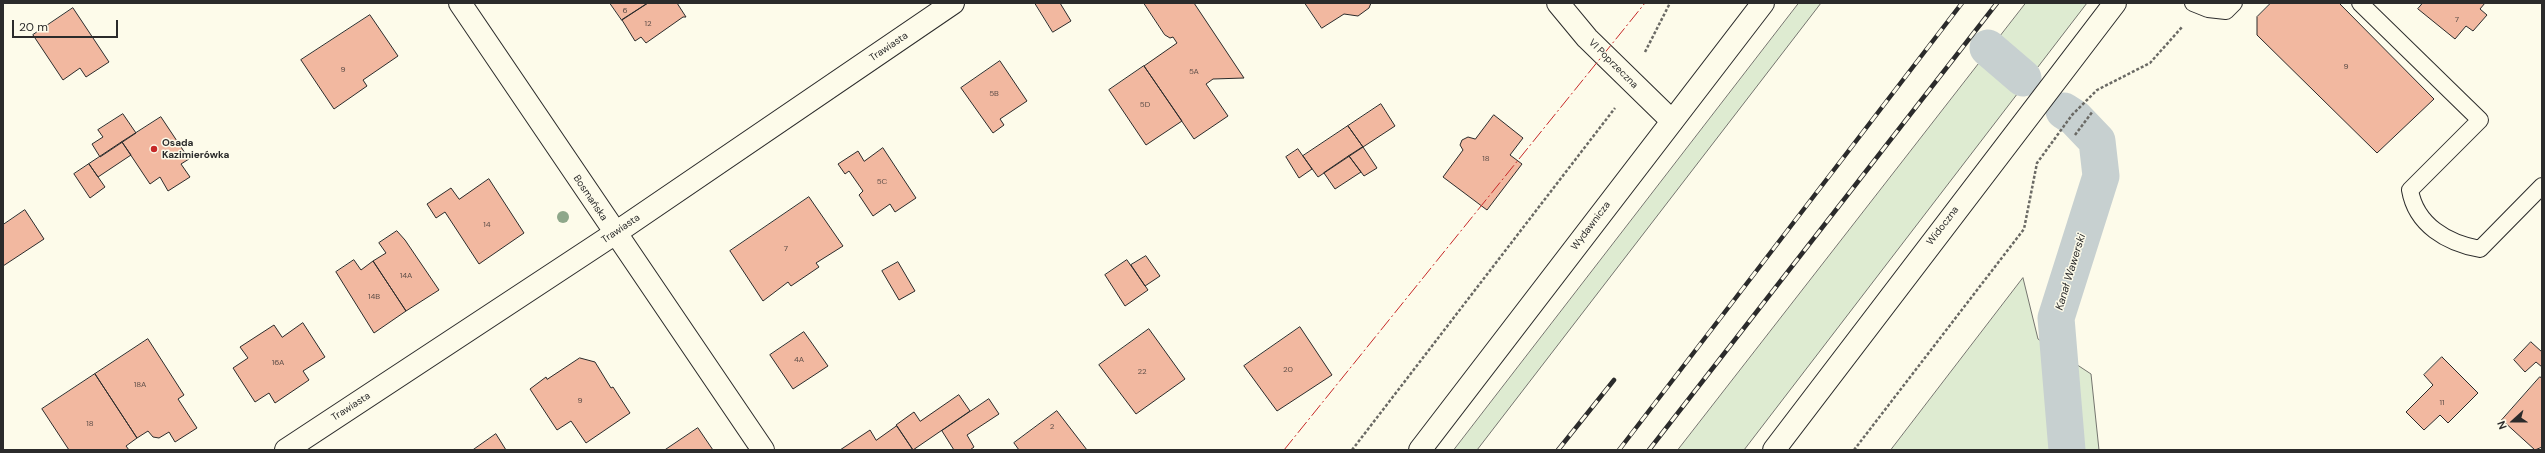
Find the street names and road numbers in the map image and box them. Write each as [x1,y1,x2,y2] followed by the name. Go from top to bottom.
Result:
[868,30,910,64] street label: Trawiasta
[1586,37,1640,91] street label: VI Poprzeczna
[570,173,610,223] street label: Bosmańska
[1569,199,1613,253] street label: Wydawnicza
[1924,204,1962,248] street label: Widoczna
[600,212,642,246] street label: Trawiasta
[329,390,373,424] street label: Trawiasta

